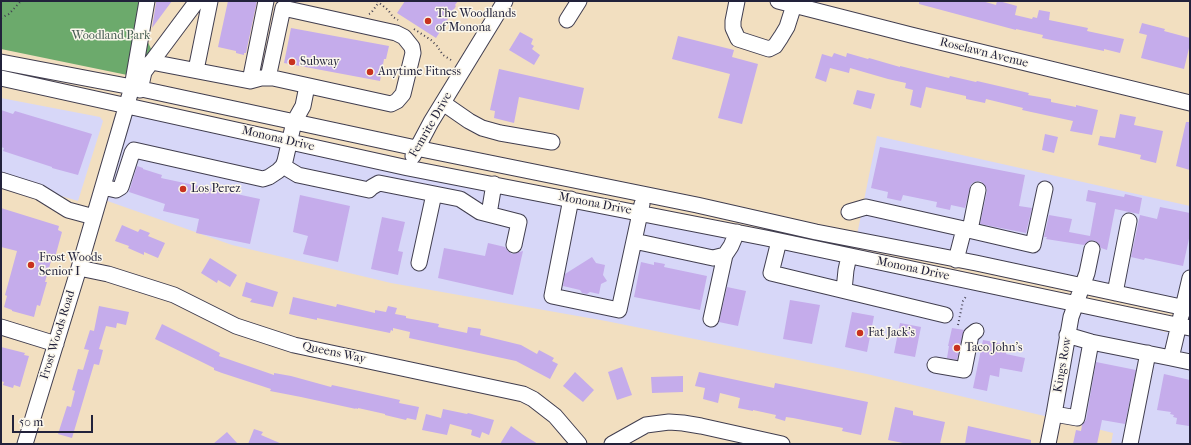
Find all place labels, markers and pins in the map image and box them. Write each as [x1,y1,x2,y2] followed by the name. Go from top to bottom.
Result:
[436,7,516,35] place label: The Woodlands of Monona
[423,16,433,26] marker: The Woodlands of Monona
[300,55,339,69] place label: Subway
[287,57,297,67] marker: Subway
[378,65,461,79] place label: Anytime Fitness
[365,67,375,77] marker: Anytime Fitness
[191,182,241,196] place label: Los Perez
[178,184,188,194] marker: Los Perez
[39,251,102,279] place label: Frost Woods Senior I
[26,260,36,270] marker: Frost Woods Senior I
[868,326,915,340] place label: Fat Jack's
[855,328,865,338] marker: Fat Jack's
[965,341,1022,355] place label: Taco John's
[952,343,962,353] marker: Taco John's

